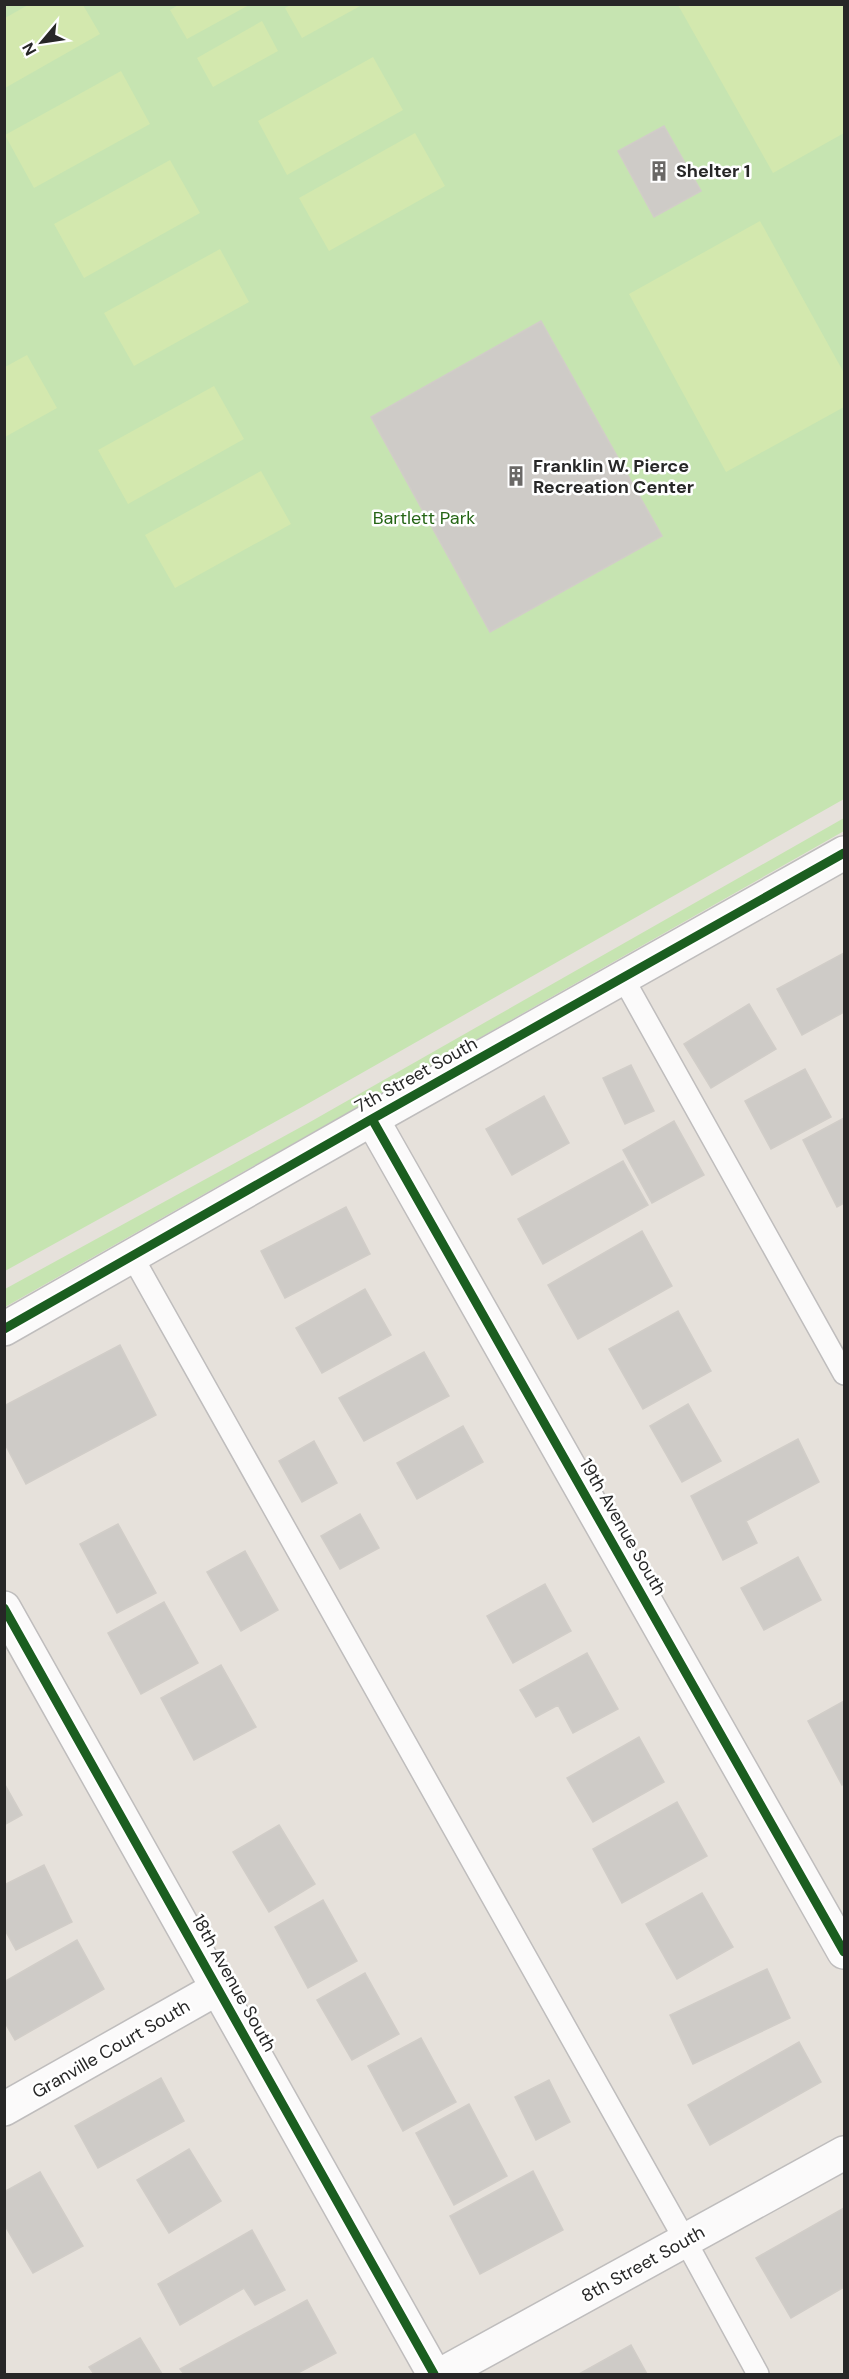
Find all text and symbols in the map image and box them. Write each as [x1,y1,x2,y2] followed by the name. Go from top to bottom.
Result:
[12,12,72,72] north arrow
[17,39,41,59] text: N
[647,159,671,183] building icon: Shelter 1
[676,159,750,183] place label: Shelter 1
[533,454,694,499] place label: Franklin W. Pierce Recreation Center
[504,464,528,488] building icon: Franklin W. Pierce Recreation Center
[373,506,475,530] park label: Bartlett Park
[351,1031,481,1119] street label: 7th Street South
[574,1454,672,1600] street label: 19th Avenue South
[186,1910,282,2056] street label: 18th Avenue South
[28,1994,194,2104] street label: Granville Court South
[577,2220,709,2308] street label: 8th Street South

